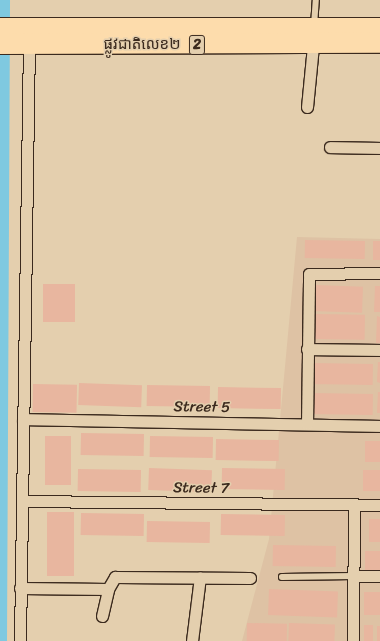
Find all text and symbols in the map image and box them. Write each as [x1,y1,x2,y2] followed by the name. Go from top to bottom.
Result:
[188,33,206,57] road number: 2
[104,36,180,54] street label: ផ្លូវជាតិលេខ២
[174,398,230,416] street label: Street 5
[173,479,229,497] street label: Street 7

